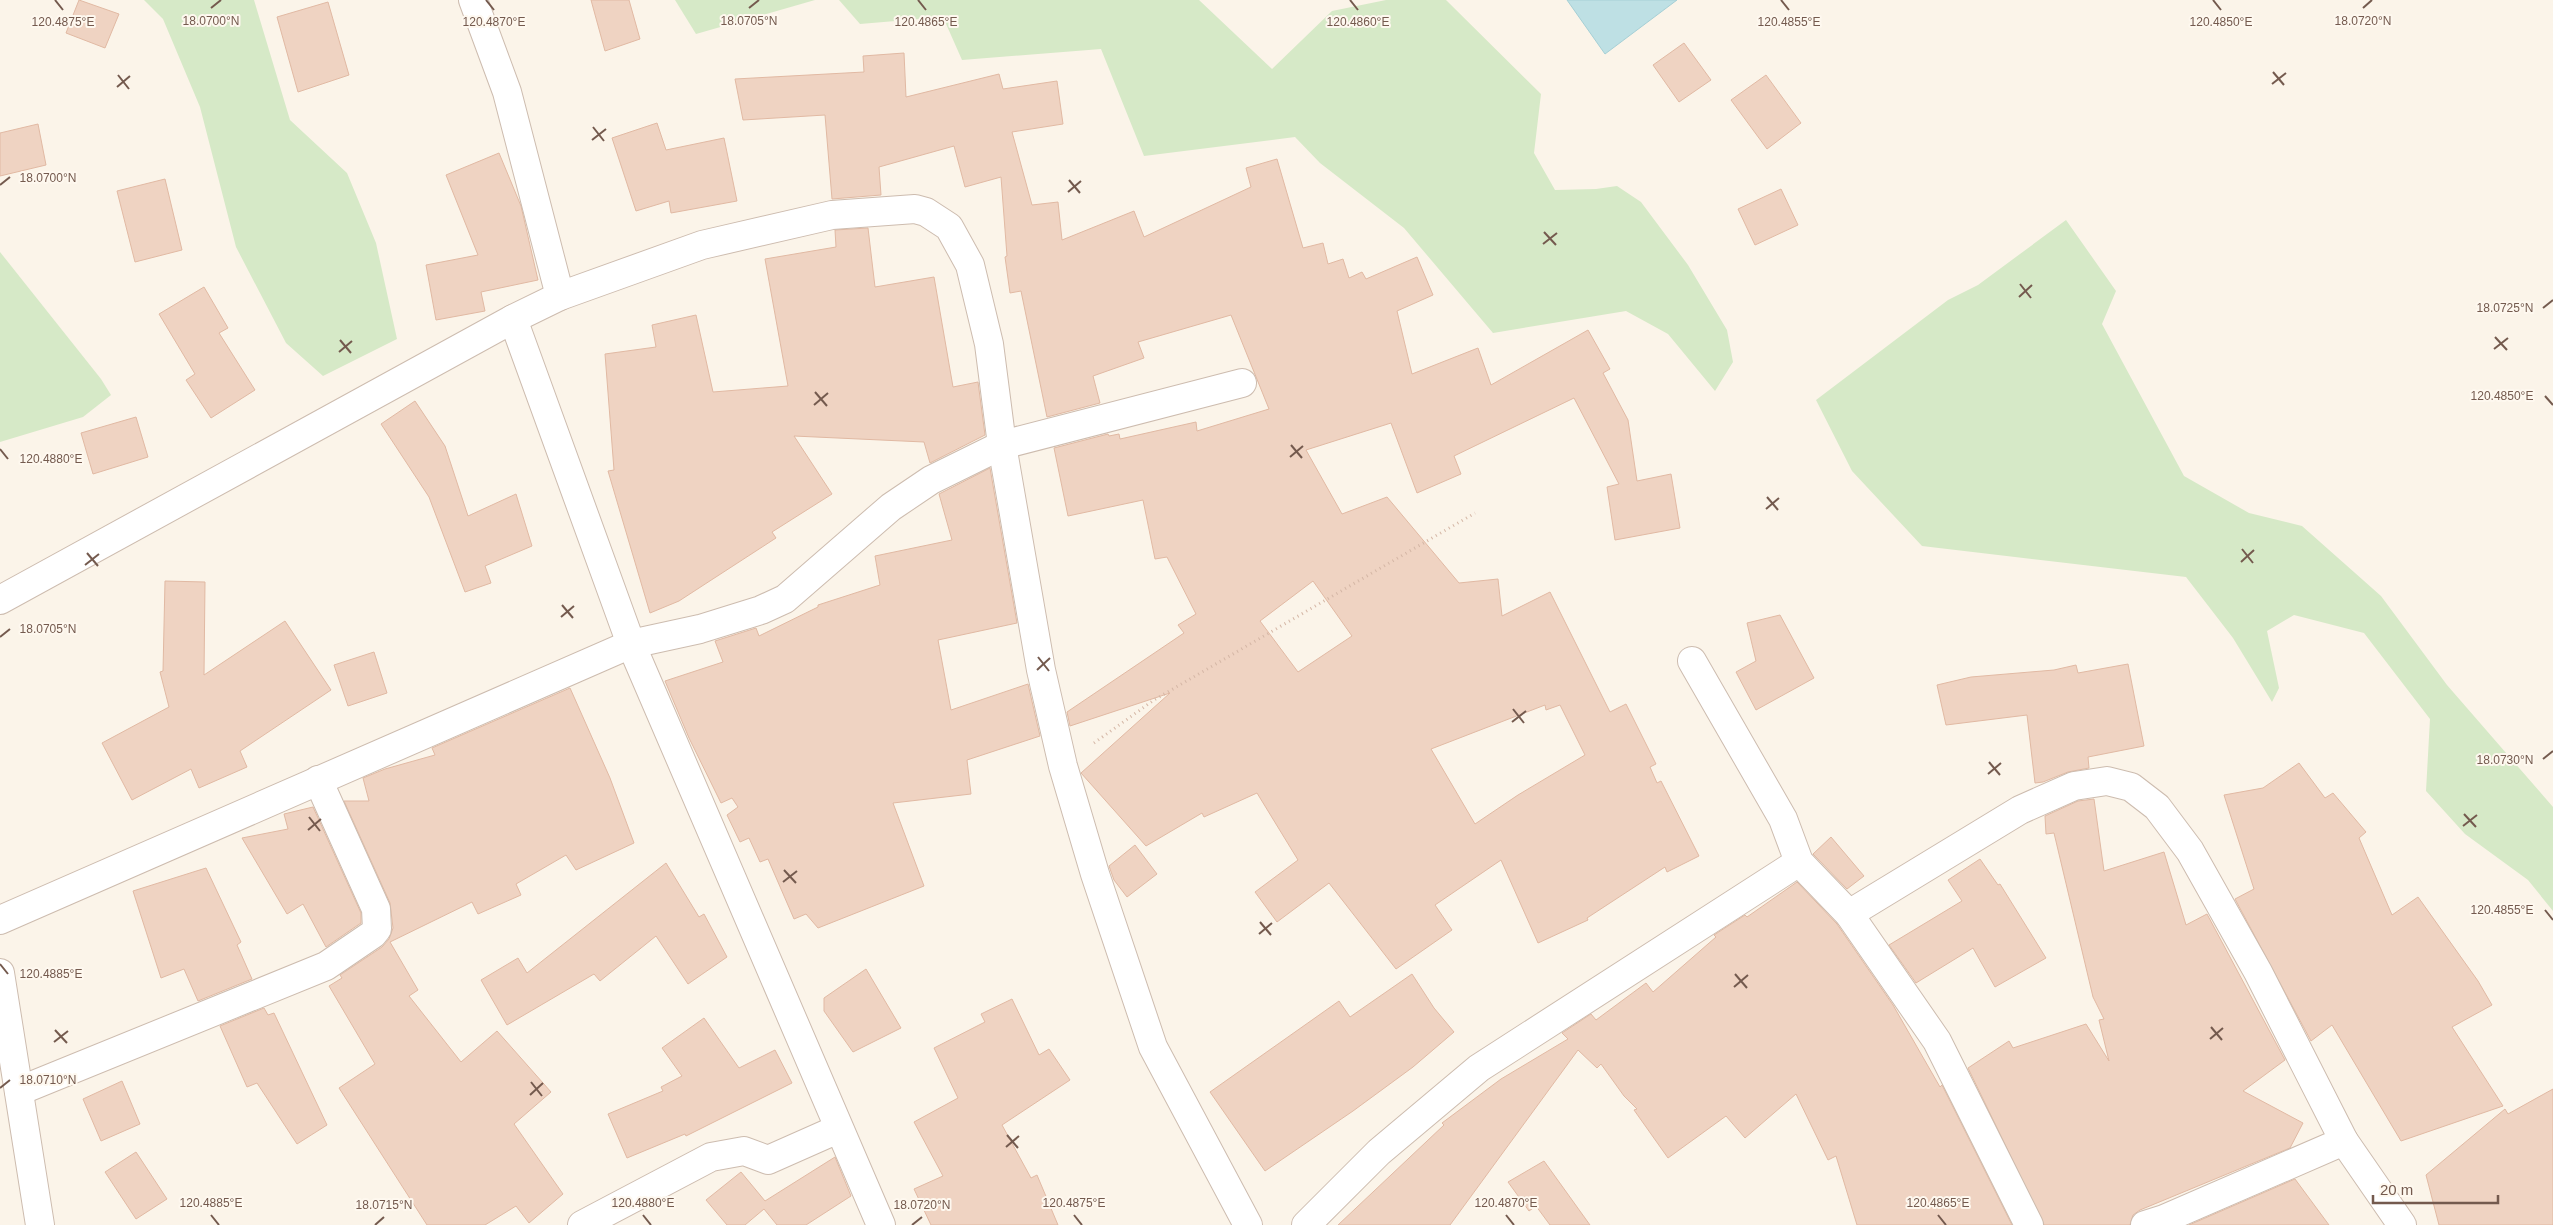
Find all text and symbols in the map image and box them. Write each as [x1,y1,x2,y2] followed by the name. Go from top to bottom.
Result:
[183,14,239,28] text: 18.0700°N
[721,14,777,28] text: 18.0705°N
[2335,14,2391,28] text: 18.0720°N
[32,15,94,29] text: 120.4875°E
[463,15,525,29] text: 120.4870°E
[895,15,957,29] text: 120.4865°E
[1327,15,1389,29] text: 120.4860°E
[1758,15,1820,29] text: 120.4855°E
[2190,15,2252,29] text: 120.4850°E
[20,171,76,185] text: 18.0700°N
[2477,301,2533,315] text: 18.0725°N
[2471,389,2533,403] text: 120.4850°E
[20,452,82,466] text: 120.4880°E
[20,622,76,636] text: 18.0705°N
[2477,753,2533,767] text: 18.0730°N
[2471,903,2533,917] text: 120.4855°E
[20,967,82,981] text: 120.4885°E
[20,1073,76,1087] text: 18.0710°N
[2373,1172,2498,1204] scale bar
[2380,1181,2413,1198] text: 20 m
[180,1196,242,1210] text: 120.4885°E
[612,1196,674,1210] text: 120.4880°E
[1043,1196,1105,1210] text: 120.4875°E
[1475,1196,1537,1210] text: 120.4870°E
[1907,1196,1969,1210] text: 120.4865°E
[356,1198,412,1212] text: 18.0715°N
[894,1198,950,1212] text: 18.0720°N

